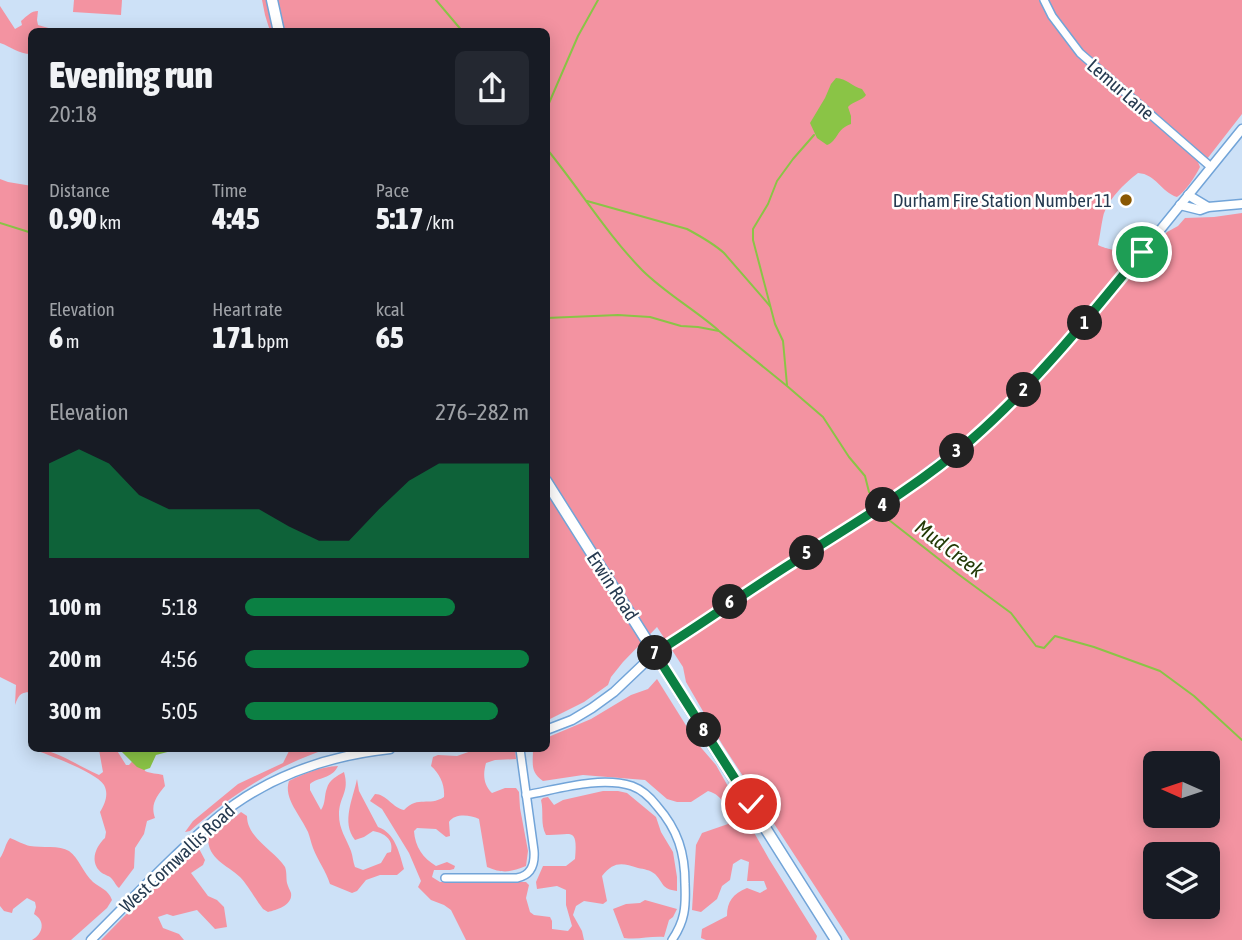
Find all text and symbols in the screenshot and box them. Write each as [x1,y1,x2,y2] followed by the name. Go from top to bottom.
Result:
[455,51,529,125] button: share
[49,53,213,96] text: Evening run
[1083,54,1159,124] street label: Lemur Lane
[49,101,97,127] text: 20:18
[49,179,110,201] text: Distance
[212,179,247,201] text: Time
[376,179,409,201] text: Pace
[893,189,1112,211] place label: Durham Fire Station Number 11
[1118,192,1134,208] marker: Durham Fire Station Number 11
[49,201,97,235] text: 0.90
[212,201,260,235] text: 4:45
[376,201,423,235] text: 5:17
[97,211,121,233] text: km
[423,211,454,233] text: /km
[1112,222,1172,282] pin
[1123,233,1161,271] icon: arrive
[49,298,115,320] text: Elevation
[212,298,282,320] text: Heart rate
[376,298,405,320] text: kcal
[1068,306,1102,340] pin: 1
[1080,311,1089,333] text: 1
[49,320,63,354] text: 6
[212,320,255,354] text: 171
[376,320,404,354] text: 65
[63,330,79,352] text: m
[255,330,289,352] text: bpm
[1006,372,1042,408] pin: 2
[1019,378,1028,400] text: 2
[49,399,129,425] text: Elevation
[435,399,529,425] text: 276–282 m
[940,434,974,468] pin: 3
[952,439,961,461] text: 3
[866,488,900,522] pin: 4
[878,493,887,515] text: 4
[911,514,990,582] water label: Mud Creek
[790,536,824,570] pin: 5
[802,541,811,563] text: 5
[583,548,643,624] street label: Erwin Road
[712,584,748,620] pin: 6
[725,590,734,612] text: 6
[49,594,101,620] text: 100 m
[161,594,198,620] text: 5:18
[638,636,672,670] pin: 7
[650,641,659,663] text: 7
[49,646,101,672] text: 200 m
[161,646,198,672] text: 4:56
[49,698,101,724] text: 300 m
[161,698,198,724] text: 5:05
[686,712,722,748] pin: 8
[699,718,708,740] text: 8
[1143,751,1220,828] north arrow
[1143,751,1220,919] map controls
[721,774,781,834] pin
[732,785,770,823] icon: check
[115,799,239,917] street label: West Cornwallis Road
[1143,842,1220,919] button: layers

